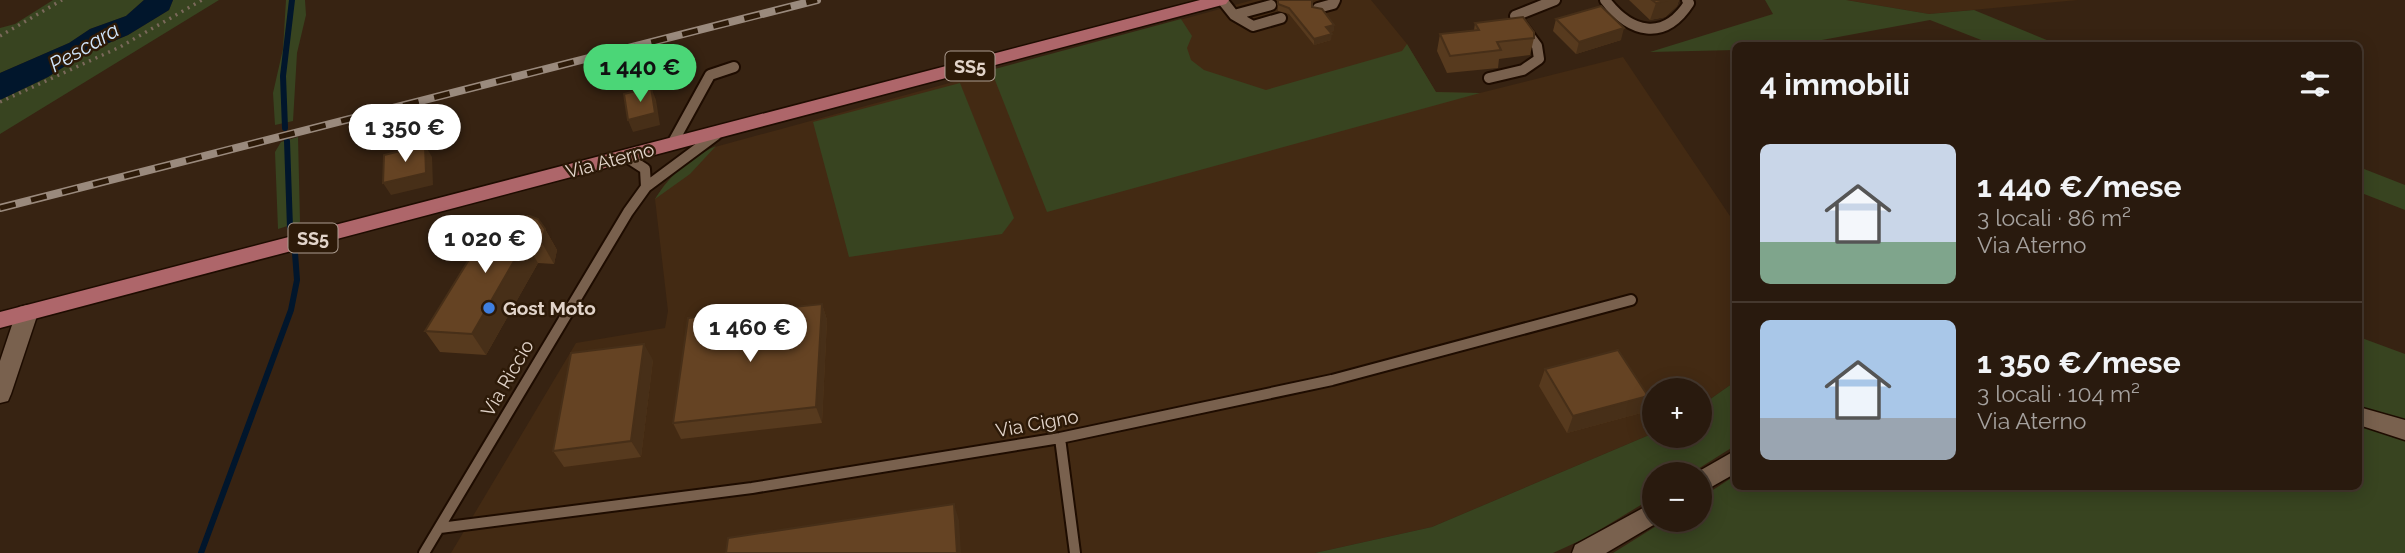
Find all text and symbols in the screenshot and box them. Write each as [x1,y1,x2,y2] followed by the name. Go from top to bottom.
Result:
[45,17,123,77] water label: Pescara
[575,44,705,104] pin: 1 440 €
[946,52,995,80] road number: SS5
[599,53,681,80] text: 1 440 €
[2296,65,2334,103] icon: filters
[1760,67,1910,102] text: 4 immobili
[340,104,470,164] pin: 1 350 €
[365,113,445,140] text: 1 350 €
[563,138,657,182] street label: Via Aterno
[1977,169,2182,204] text: 1 440 €/mese
[1816,172,1900,256] icon: home
[1977,204,2131,231] text: 3 locali · 86 m²
[420,216,550,275] pin: 1 020 €
[288,224,338,252] road number: SS5
[444,224,526,251] text: 1 020 €
[1977,231,2087,258] text: Via Aterno
[503,297,596,319] place label: Gost Moto
[481,300,497,316] marker: Gost Moto
[685,304,815,364] pin: 1 460 €
[709,313,791,340] text: 1 460 €
[476,336,538,420] street label: Via Riccio
[1977,345,2181,380] text: 1 350 €/mese
[1816,348,1900,432] icon: home
[1642,378,1712,532] map controls
[1642,378,1712,448] button: +
[1977,380,2140,407] text: 3 locali · 104 m²
[994,405,1080,441] street label: Via Cigno
[1977,407,2087,434] text: Via Aterno
[1642,462,1712,532] button: −

